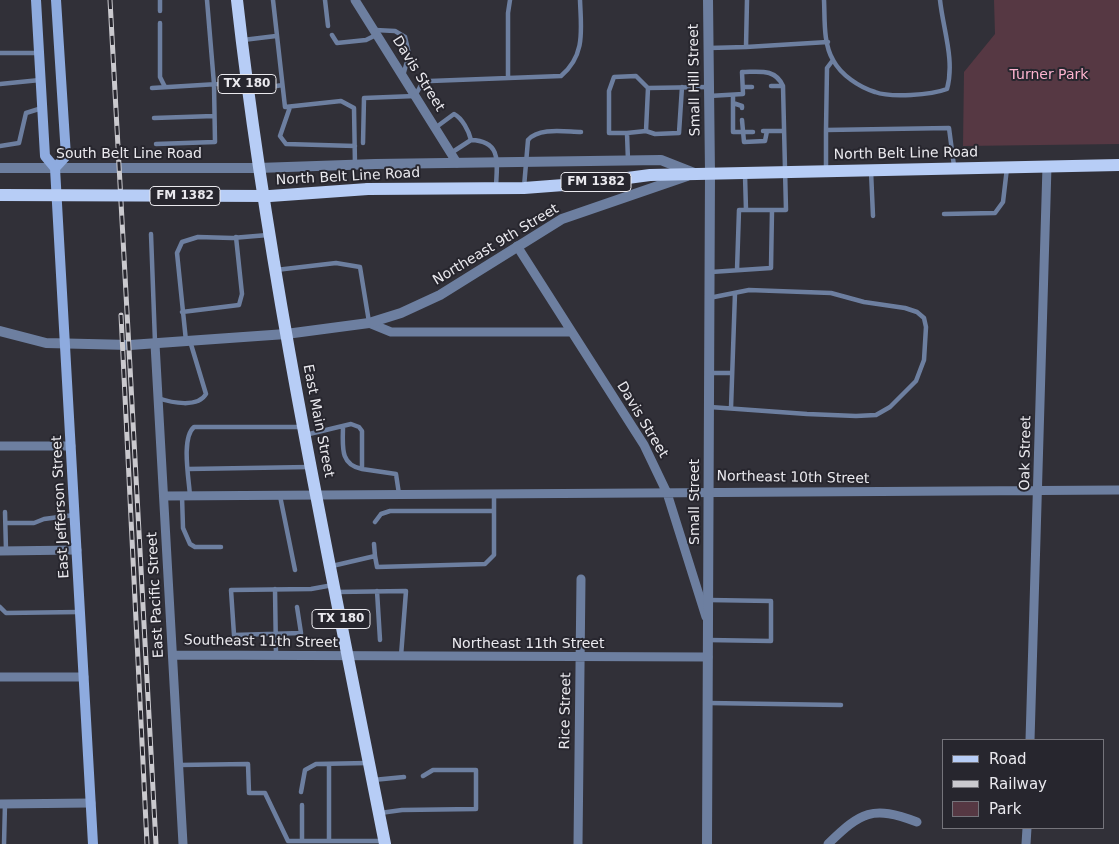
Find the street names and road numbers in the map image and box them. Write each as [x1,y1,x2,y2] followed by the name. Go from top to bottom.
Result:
[686,24,704,136] street label: Small Hill Street
[388,33,448,115] street label: Davis Street
[218,74,276,94] road number: TX 180
[834,144,978,164] street label: North Belt Line Road
[56,146,202,162] street label: South Belt Line Road
[275,165,421,189] street label: North Belt Line Road
[561,172,631,192] road number: FM 1382
[150,187,220,206] road number: FM 1382
[430,201,562,289] street label: Northeast 9th Street
[299,363,337,479] street label: East Main Street
[613,379,671,461] street label: Davis Street
[1017,416,1035,490] street label: Oak Street
[49,435,73,579] street label: East Jefferson Street
[687,459,703,545] street label: Small Street
[716,468,870,488] street label: Northeast 10th Street
[144,532,168,658] street label: East Pacific Street
[312,610,370,628] road number: TX 180
[184,632,338,652] street label: Southeast 11th Street
[452,636,604,652] street label: Northeast 11th Street
[557,672,575,750] street label: Rice Street

